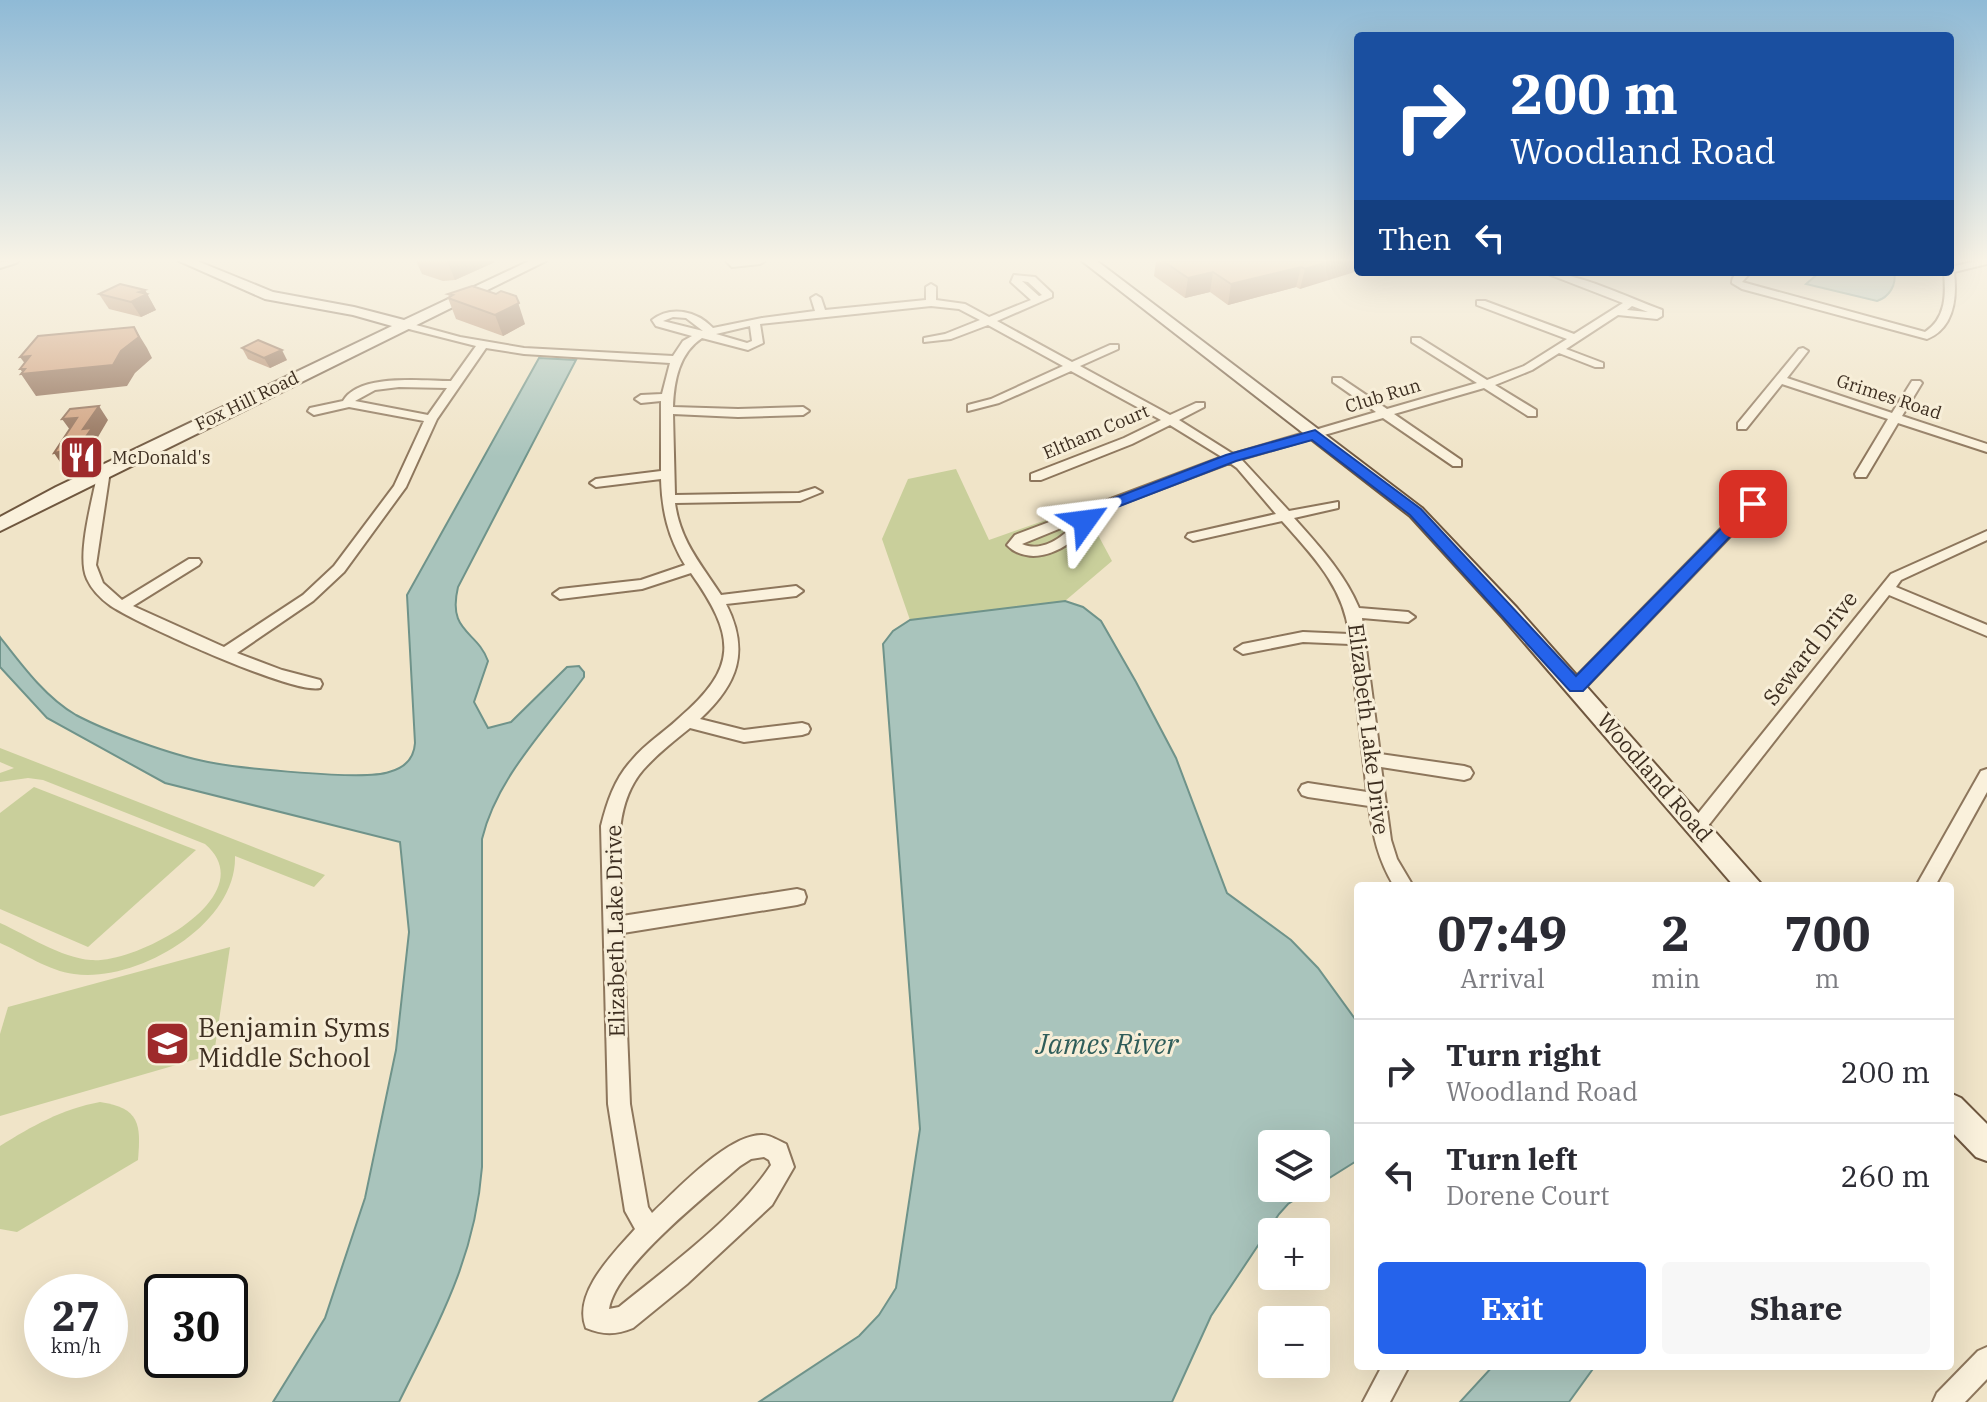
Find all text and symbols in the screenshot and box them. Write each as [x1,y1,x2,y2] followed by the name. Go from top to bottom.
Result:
[1510,57,1678,129] text: 200 m
[1378,64,1482,168] icon: right
[1510,127,1776,174] text: Woodland Road
[1468,216,1512,260] icon: left
[1378,219,1452,258] text: Then
[191,366,302,436] street label: Fox Hill Road
[1834,369,1945,424] street label: Grimes Road
[1342,373,1423,418] street label: Club Run
[1039,399,1152,464] street label: Eltham Court
[57,434,105,482] restaurant icon: McDonald's
[112,446,211,469] place label: McDonald's
[1719,470,1787,538] pin
[1043,479,1127,563] position arrow
[1731,482,1775,526] icon: arrive
[1756,585,1863,711] street label: Seward Drive
[1342,622,1397,836] street label: Elizabeth Lake Drive
[1591,706,1720,848] street label: Woodland Road
[598,825,631,1037] street label: Elizabeth Lake Drive
[1438,902,1567,964] text: 07:49
[1661,902,1690,964] text: 2
[1784,902,1870,964] text: 700
[1460,961,1545,995] text: Arrival
[1651,961,1700,995] text: min
[1815,961,1840,995] text: m
[198,1010,390,1074] place label: Benjamin Syms Middle School
[143,1019,191,1067] school or university icon: Benjamin Syms Middle School
[1035,1025,1179,1062] water label: James River
[1446,1035,1601,1074] text: Turn right
[1378,1049,1422,1093] icon: right
[1840,1052,1930,1091] text: 200 m
[1446,1074,1638,1108] text: Woodland Road
[1258,1130,1330,1378] map controls
[1258,1130,1330,1202] button: layers
[1446,1139,1578,1178] text: Turn left
[1378,1153,1422,1197] icon: left
[1840,1156,1930,1195] text: 260 m
[1446,1178,1609,1212] text: Dorene Court
[1258,1218,1330,1290] button: +
[1378,1262,1646,1354] button: Exit
[1662,1262,1930,1354] button: Share
[144,1274,248,1378] speed limit sign: 30
[52,1290,100,1342] text: 27
[1258,1306,1330,1378] button: −
[51,1332,101,1359] text: km/h

